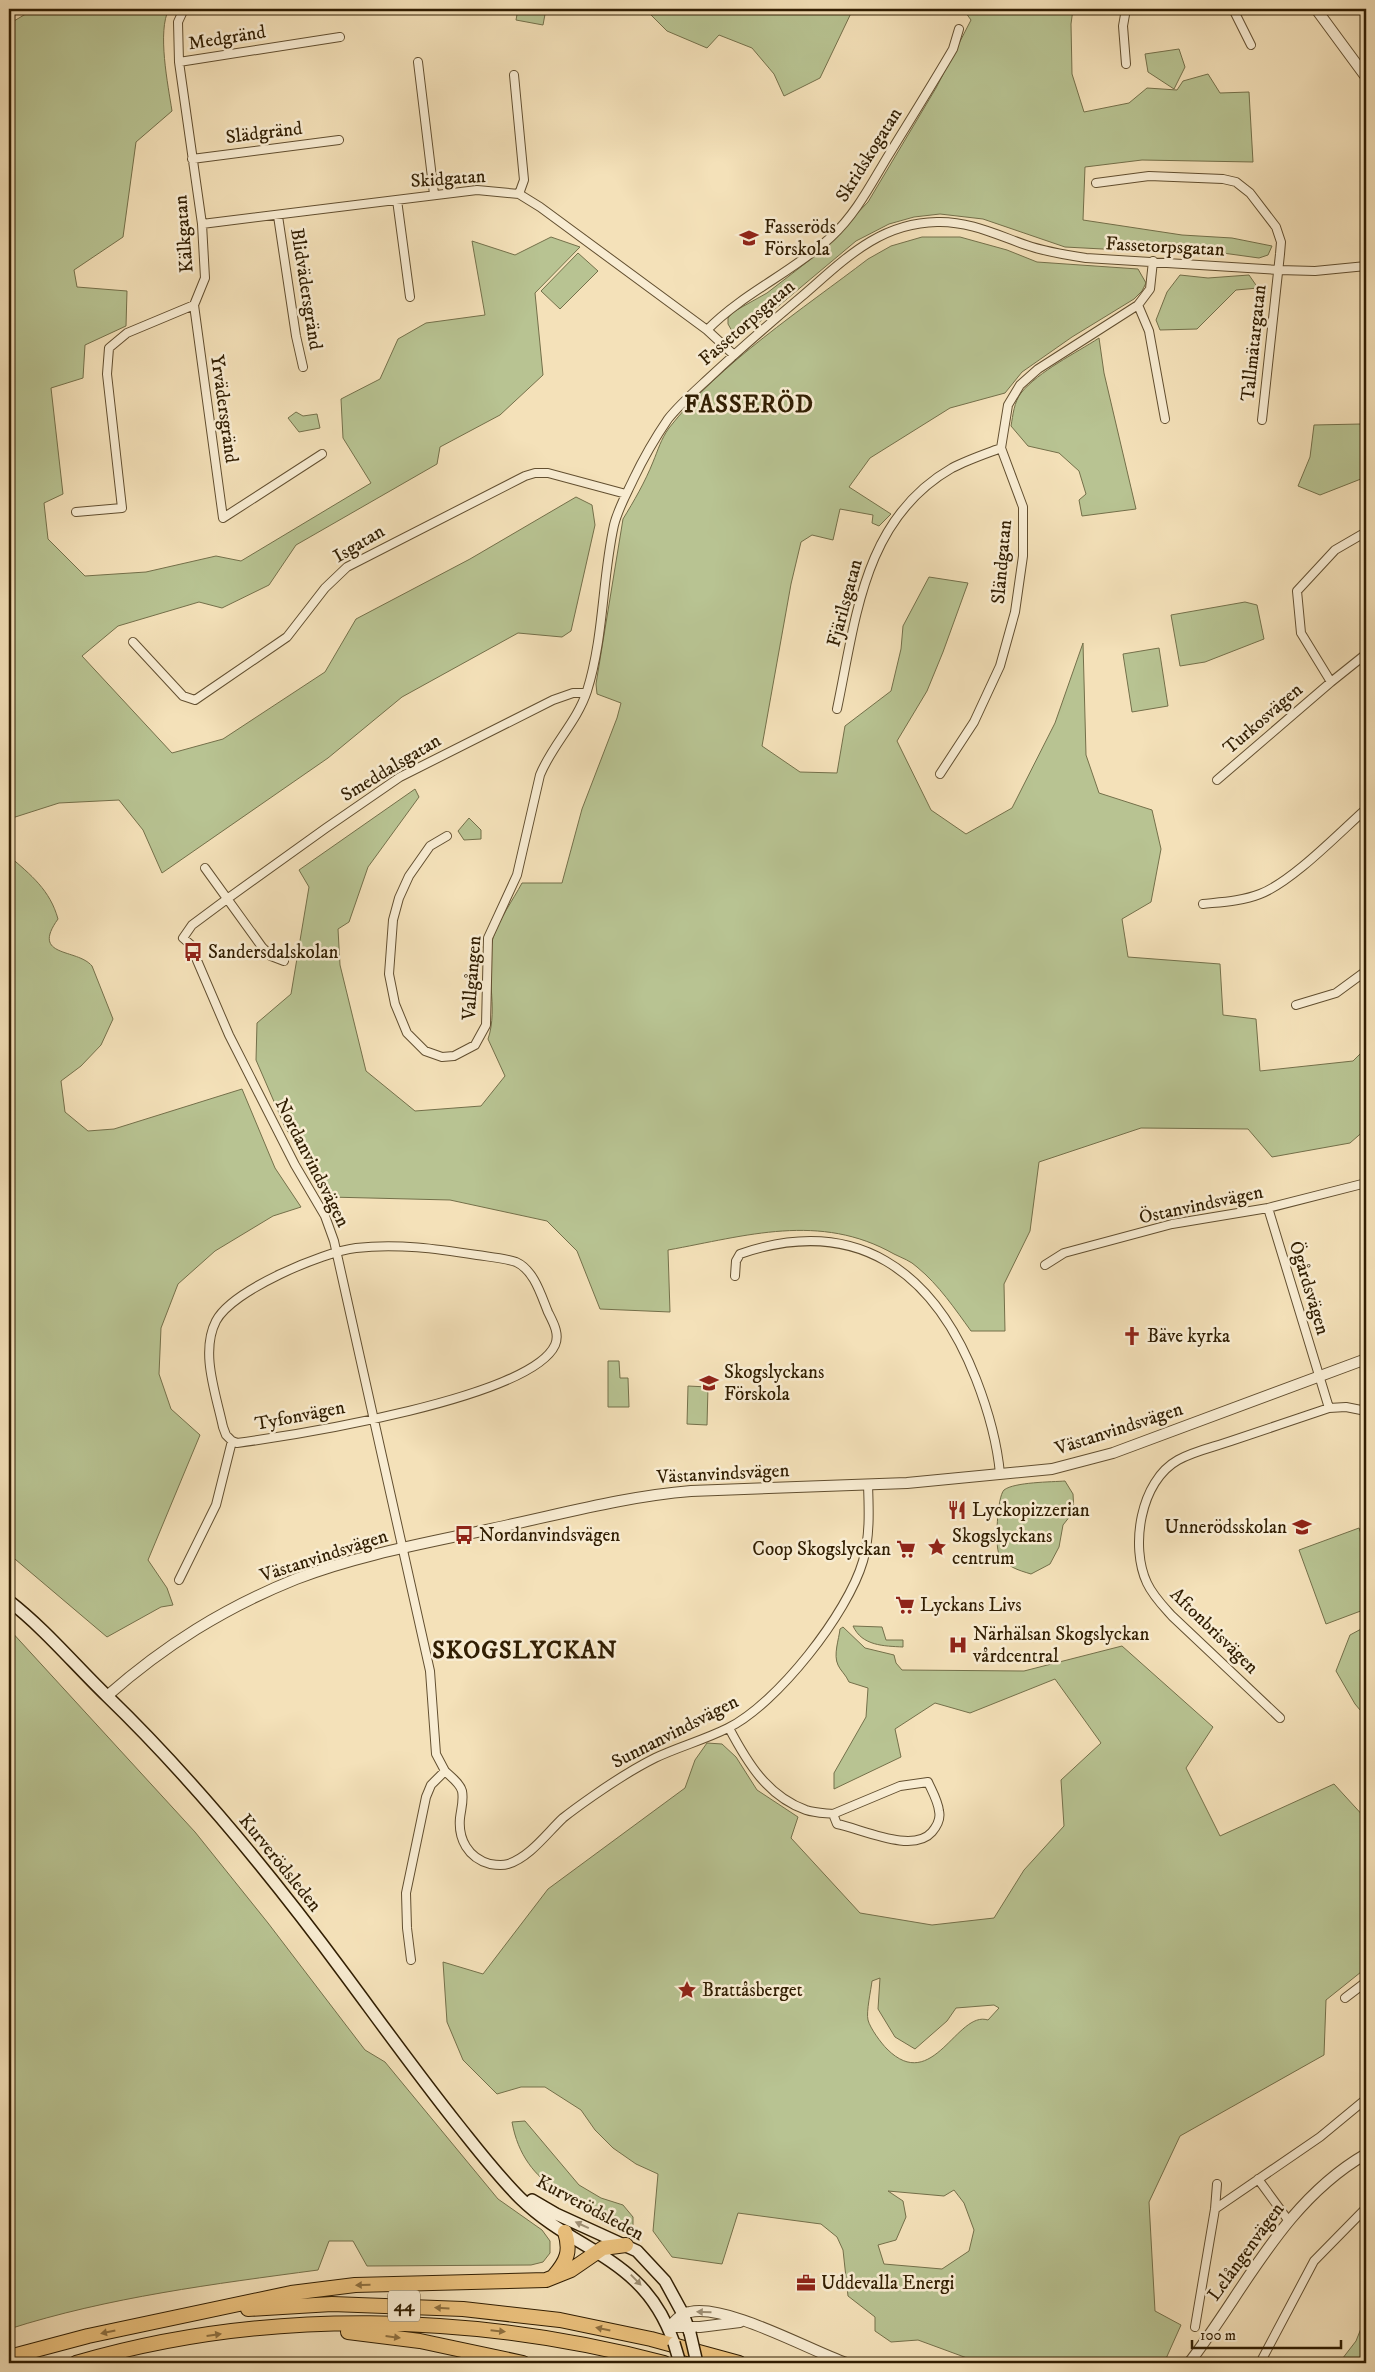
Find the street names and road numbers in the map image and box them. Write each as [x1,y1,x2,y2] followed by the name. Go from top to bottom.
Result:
[187,20,268,55] street label: Medgränd
[831,103,907,206] street label: Skridskogatan
[224,117,304,149] street label: Slädgränd
[410,165,486,193] street label: Skidgatan
[169,194,199,274] street label: Kälkgatan
[285,227,327,352] street label: Blidvädersgränd
[1105,232,1225,262] street label: Fassetorpsgatan
[694,275,800,371] street label: Fassetorpsgatan
[1236,283,1272,402] street label: Tallmätargatan
[205,353,243,465] street label: Yrvädersgränd
[987,519,1017,605] street label: Sländgatan
[329,520,389,568] street label: Isgatan
[822,557,868,649] street label: Fjärilsgatan
[1219,678,1307,760] street label: Turkosvägen
[337,729,445,807] street label: Smeddalsgatan
[458,935,486,1022] street label: Vallgången
[270,1095,354,1231] street label: Nordanvindsvägen
[1137,1180,1265,1229] street label: Östanvindsvägen
[1284,1238,1335,1338] street label: Ögårdsvägen
[253,1396,347,1436] street label: Tyfonvägen
[1051,1398,1186,1461] street label: Västanvindsvägen
[655,1459,790,1489] street label: Västanvindsvägen
[256,1525,391,1588] street label: Västanvindsvägen
[1165,1583,1263,1679] street label: Aftonbrisvägen
[608,1690,742,1774] street label: Sunnanvindsvägen
[234,1810,326,1916] street label: Kurverödsleden
[532,2170,648,2246] street label: Kurverödsleden
[1203,2198,1289,2306] street label: Lelångenvägen
[388,2290,420,2322] road number: 44

